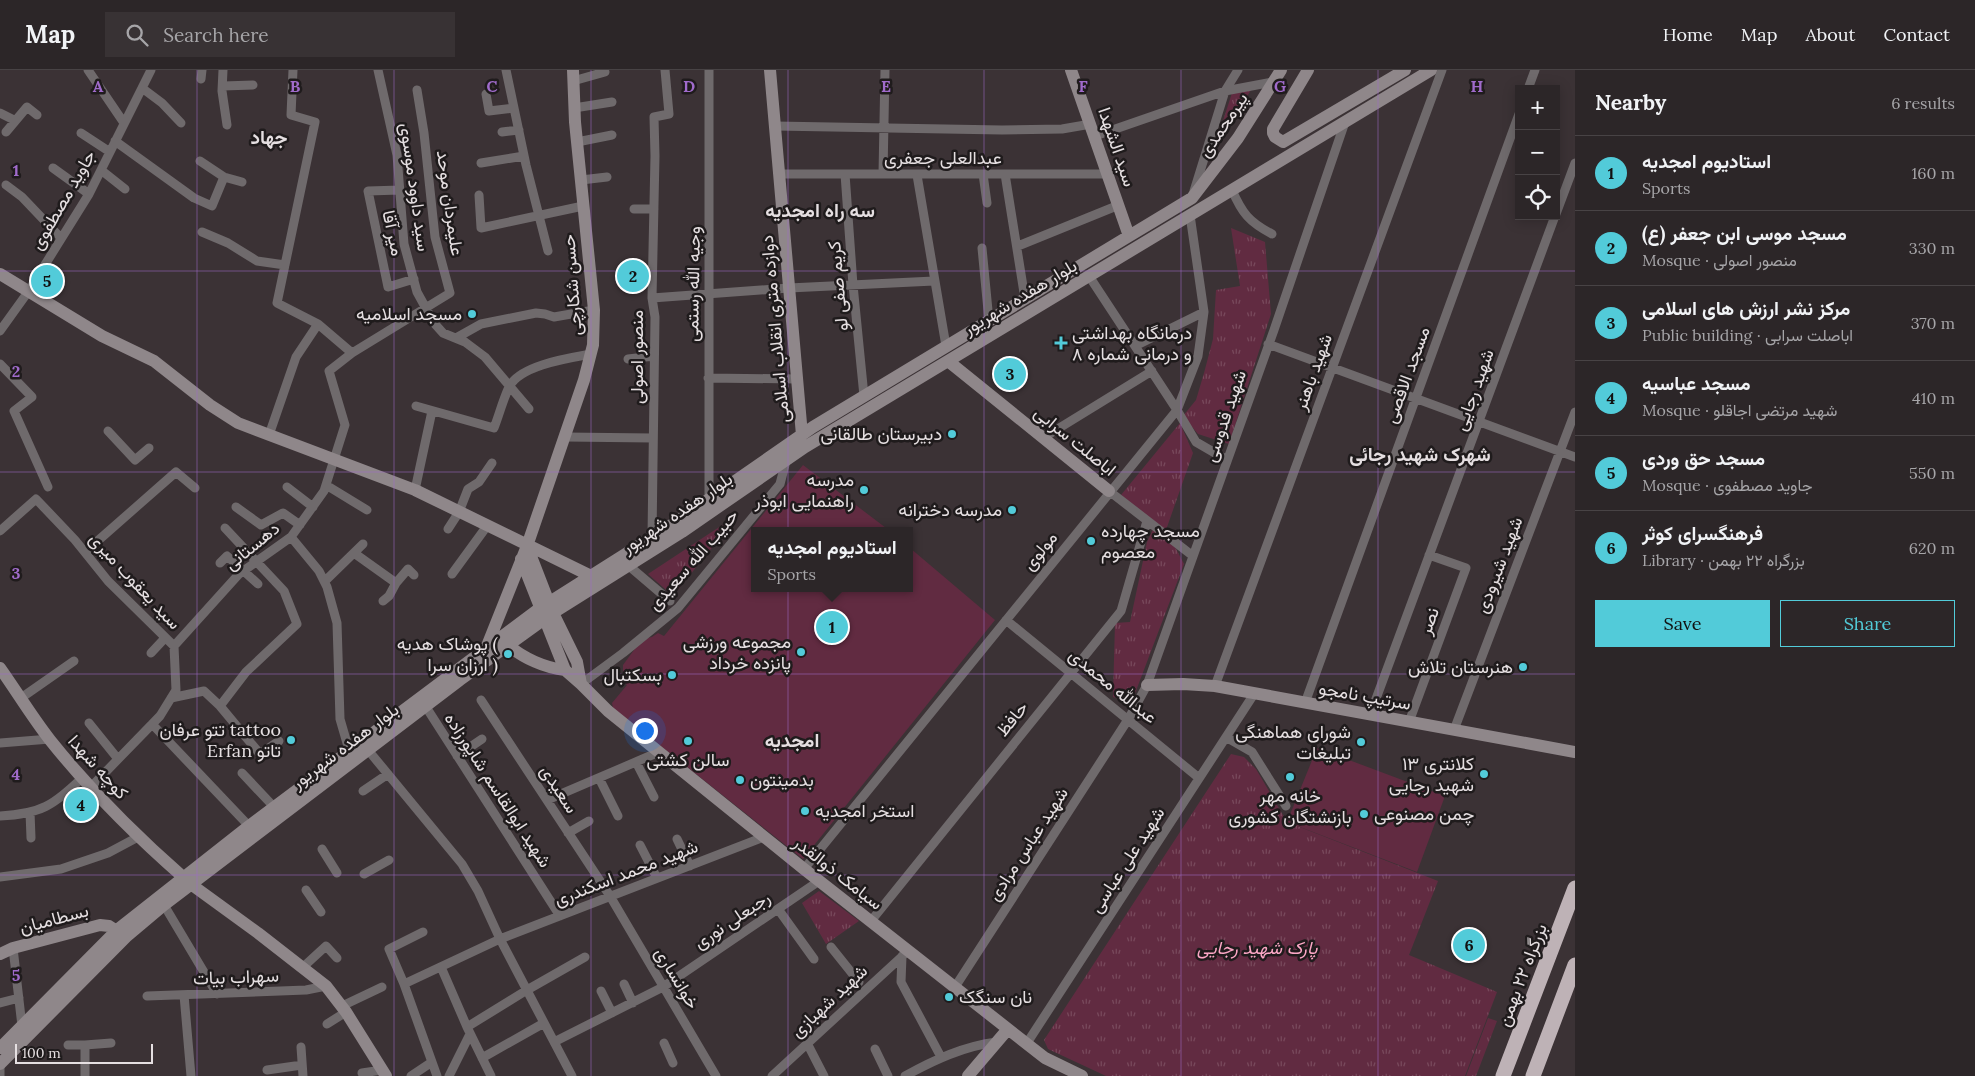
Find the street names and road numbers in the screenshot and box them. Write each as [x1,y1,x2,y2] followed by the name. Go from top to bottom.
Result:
[1193,88,1253,162] street label: پیرمحمدی
[1093,104,1142,189] street label: سید الشهدا
[395,121,436,253] street label: سید داوود موسوی
[25,146,100,254] street label: جاوید مصطفوی
[884,146,1002,169] street label: عبدالعلی جعفری
[432,149,469,257] street label: علیمردان موحد
[377,208,410,258] street label: میر آقا
[680,226,705,342] street label: وجیه الله رستمی
[556,233,588,337] street label: حسن شکارچی
[755,234,794,424] street label: دوازده متری انقلاب اسلامی
[822,240,854,332] street label: کریم صفی لو
[958,253,1081,340] street label: بلوار هفده شهریور
[625,310,648,404] street label: منصور اصولی
[1378,323,1435,426] street label: مسجد الاقصی
[1288,331,1337,414] street label: شهید باهنر
[1448,346,1499,434] street label: شهید رجایی
[1198,367,1251,465] street label: شهید قدوسی
[1030,400,1121,481] street label: اباصلت سرابی
[616,467,737,559] street label: بلوار هفده شهریور
[642,504,743,615] street label: حبیب الله سعیدی
[1470,513,1527,616] street label: شهید شیرودی
[219,516,284,575] street label: دهستانی
[84,527,186,634] street label: سید یعقوب میری
[1017,527,1062,575] street label: مولوی
[1413,604,1444,639] street label: نصر
[1064,643,1162,728] street label: عبدالله محمدی
[1317,676,1413,716] street label: سرتیپ نامجو
[990,696,1033,741] street label: حافظ
[285,698,403,794] street label: بلوار هفده شهریور
[439,708,557,872] street label: شهید ابوالقاسم شاپورزاده
[63,730,133,804] street label: کوچه شهدا
[535,760,584,817] street label: سعیدی
[982,782,1073,905] street label: شهید عباس مرادی
[1084,802,1169,917] street label: شهید علی عباسی
[788,830,888,915] street label: سیامک ذوالقدر
[550,834,701,911] street label: شهید محمد اسکندری
[689,886,774,954] street label: رجبعلی نوری
[17,898,91,939] street label: بسطامیان
[1491,920,1552,1030] street label: بزرگراه ۲۲ بهمن
[650,943,705,1013] street label: خوانساری
[785,959,872,1042] street label: شهید شهبازی
[193,964,279,989] street label: سهراب بیات

